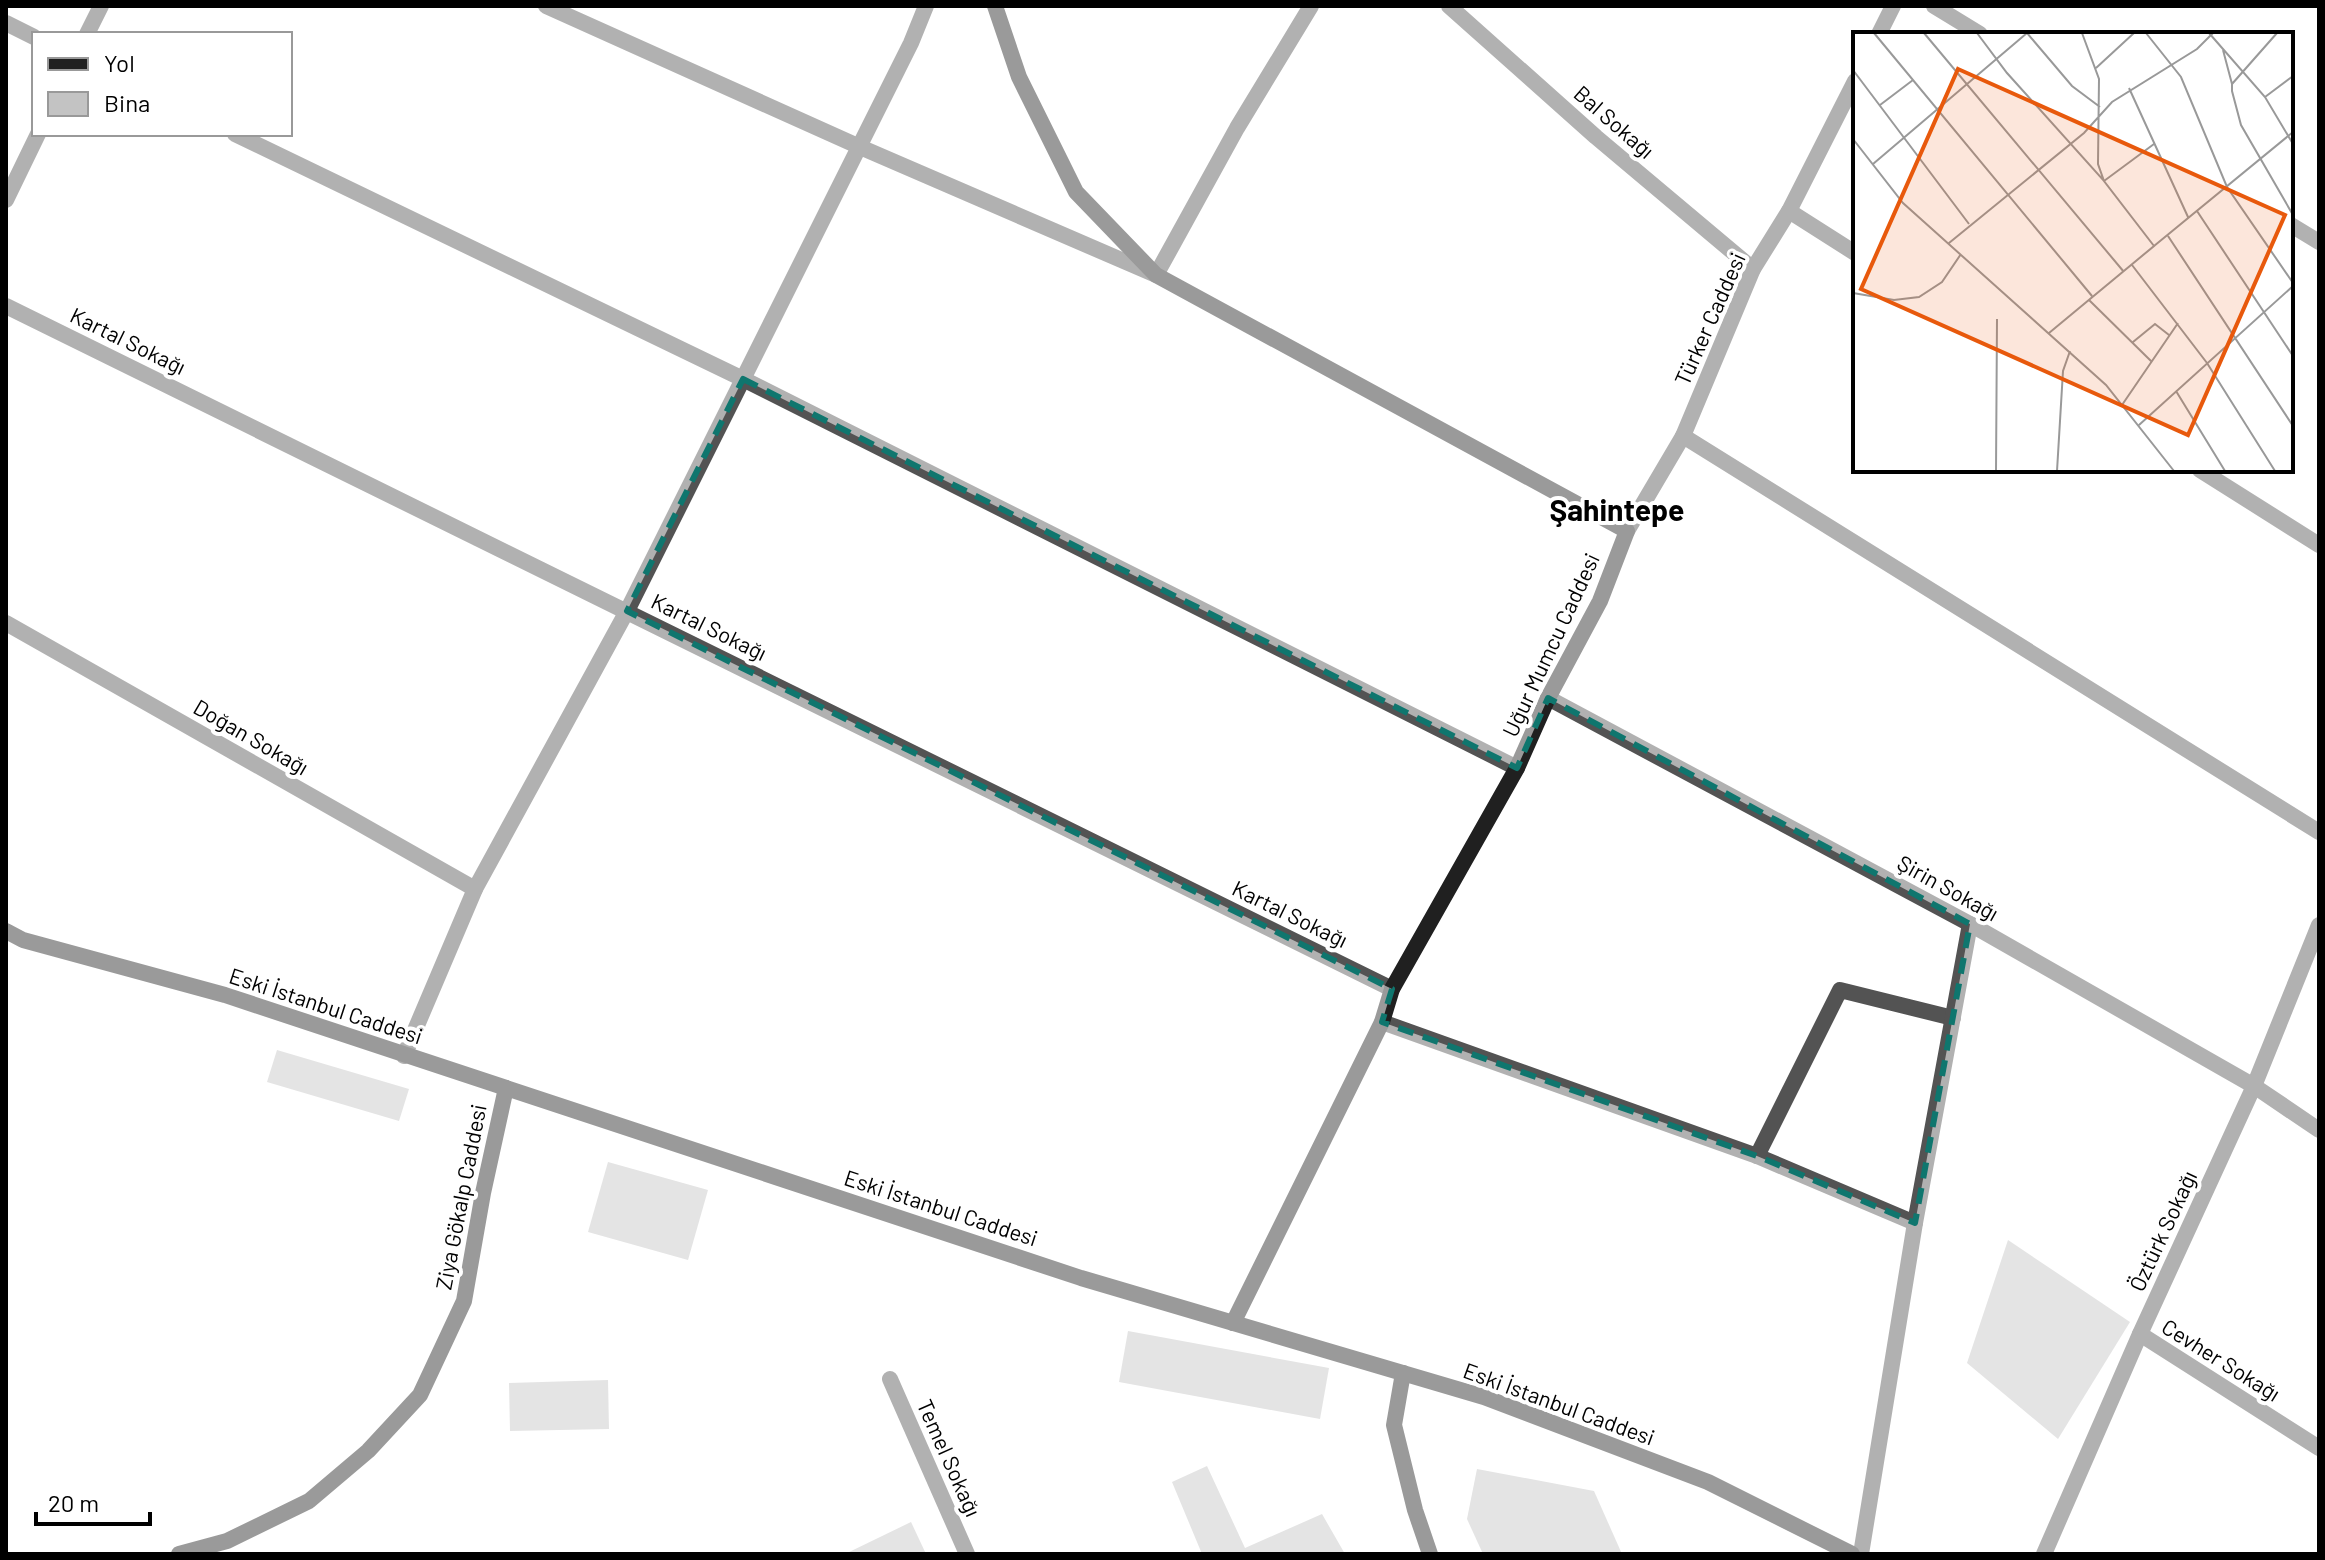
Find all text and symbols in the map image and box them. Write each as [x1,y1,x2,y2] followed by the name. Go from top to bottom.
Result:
[32,32,292,136] legend
[1853,32,2293,472] inset map
[104,48,135,77] text: Yol
[1569,79,1660,163] street label: Bal Sokağı
[104,88,150,117] text: Bina
[1668,248,1750,389] street label: Türker Caddesi
[67,301,190,379] street label: Kartal Sokağı
[1550,491,1684,527] district label: Şahintepe
[1496,549,1604,741] street label: Uğur Mumcu Caddesi
[648,587,771,665] street label: Kartal Sokağı
[189,693,314,779] street label: Doğan Sokağı
[1893,849,2004,926] street label: Şirin Sokağı
[1229,874,1352,952] street label: Kartal Sokağı
[226,962,426,1049] street label: Eski İstanbul Caddesi
[429,1102,491,1292] street label: Ziya Gökalp Caddesi
[841,1164,1041,1251] street label: Eski İstanbul Caddesi
[2123,1166,2201,1295] street label: Öztürk Sokağı
[2158,1313,2285,1406] street label: Cevher Sokağı
[1460,1356,1659,1450] street label: Eski İstanbul Caddesi
[913,1395,987,1520] street label: Temel Sokağı
[36,1476,150,1526] scale bar
[48,1488,99,1517] text: 20 m

